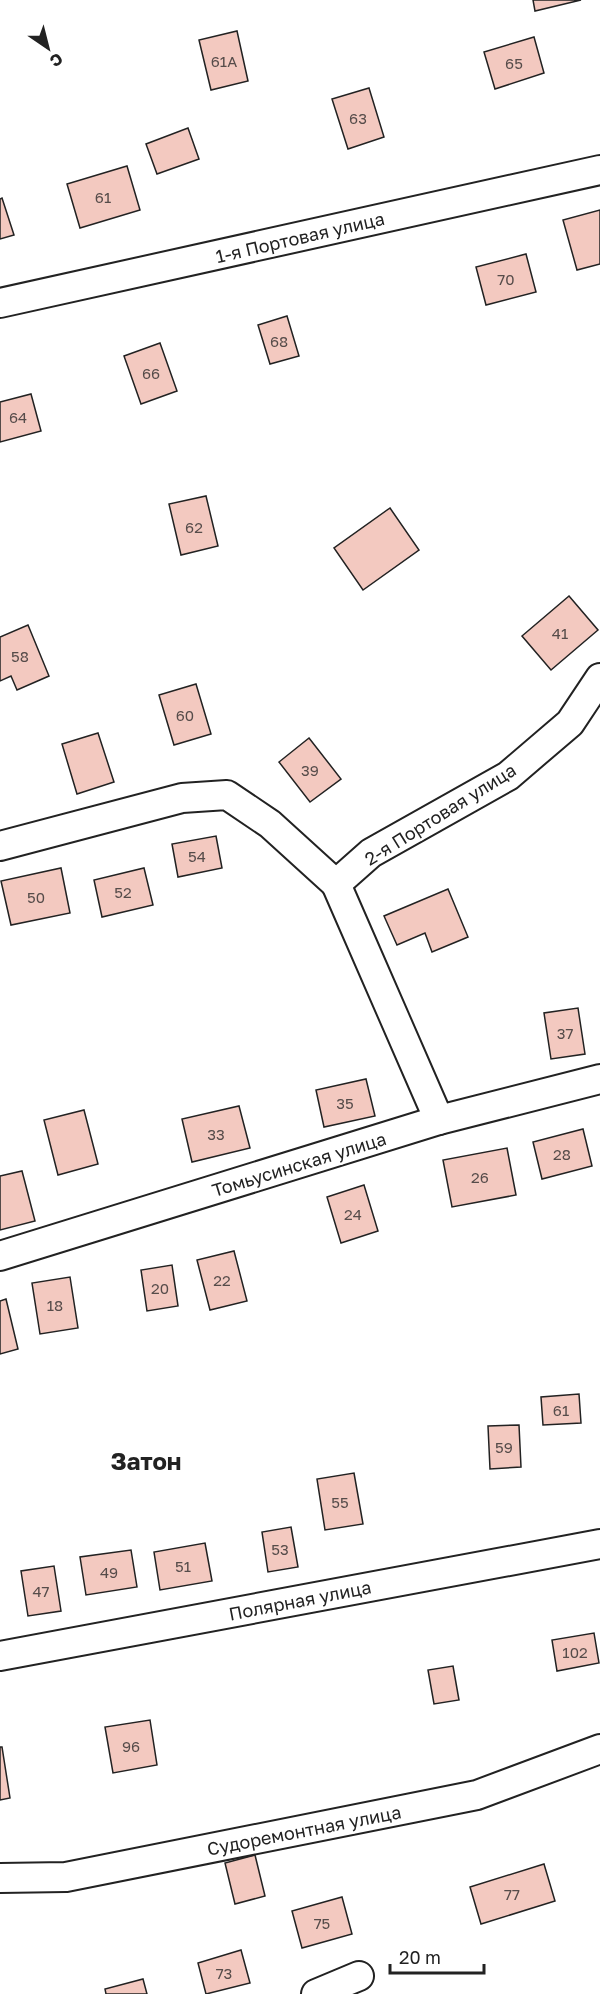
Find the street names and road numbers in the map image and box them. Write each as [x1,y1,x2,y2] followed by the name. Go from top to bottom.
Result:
[213,207,387,267] street label: 1-я Портовая улица
[360,758,520,870] street label: 2-я Портовая улица
[209,1127,389,1201] street label: Томьусинская улица
[227,1575,373,1625] street label: Полярная улица
[205,1800,403,1860] street label: Судоремонтная улица

